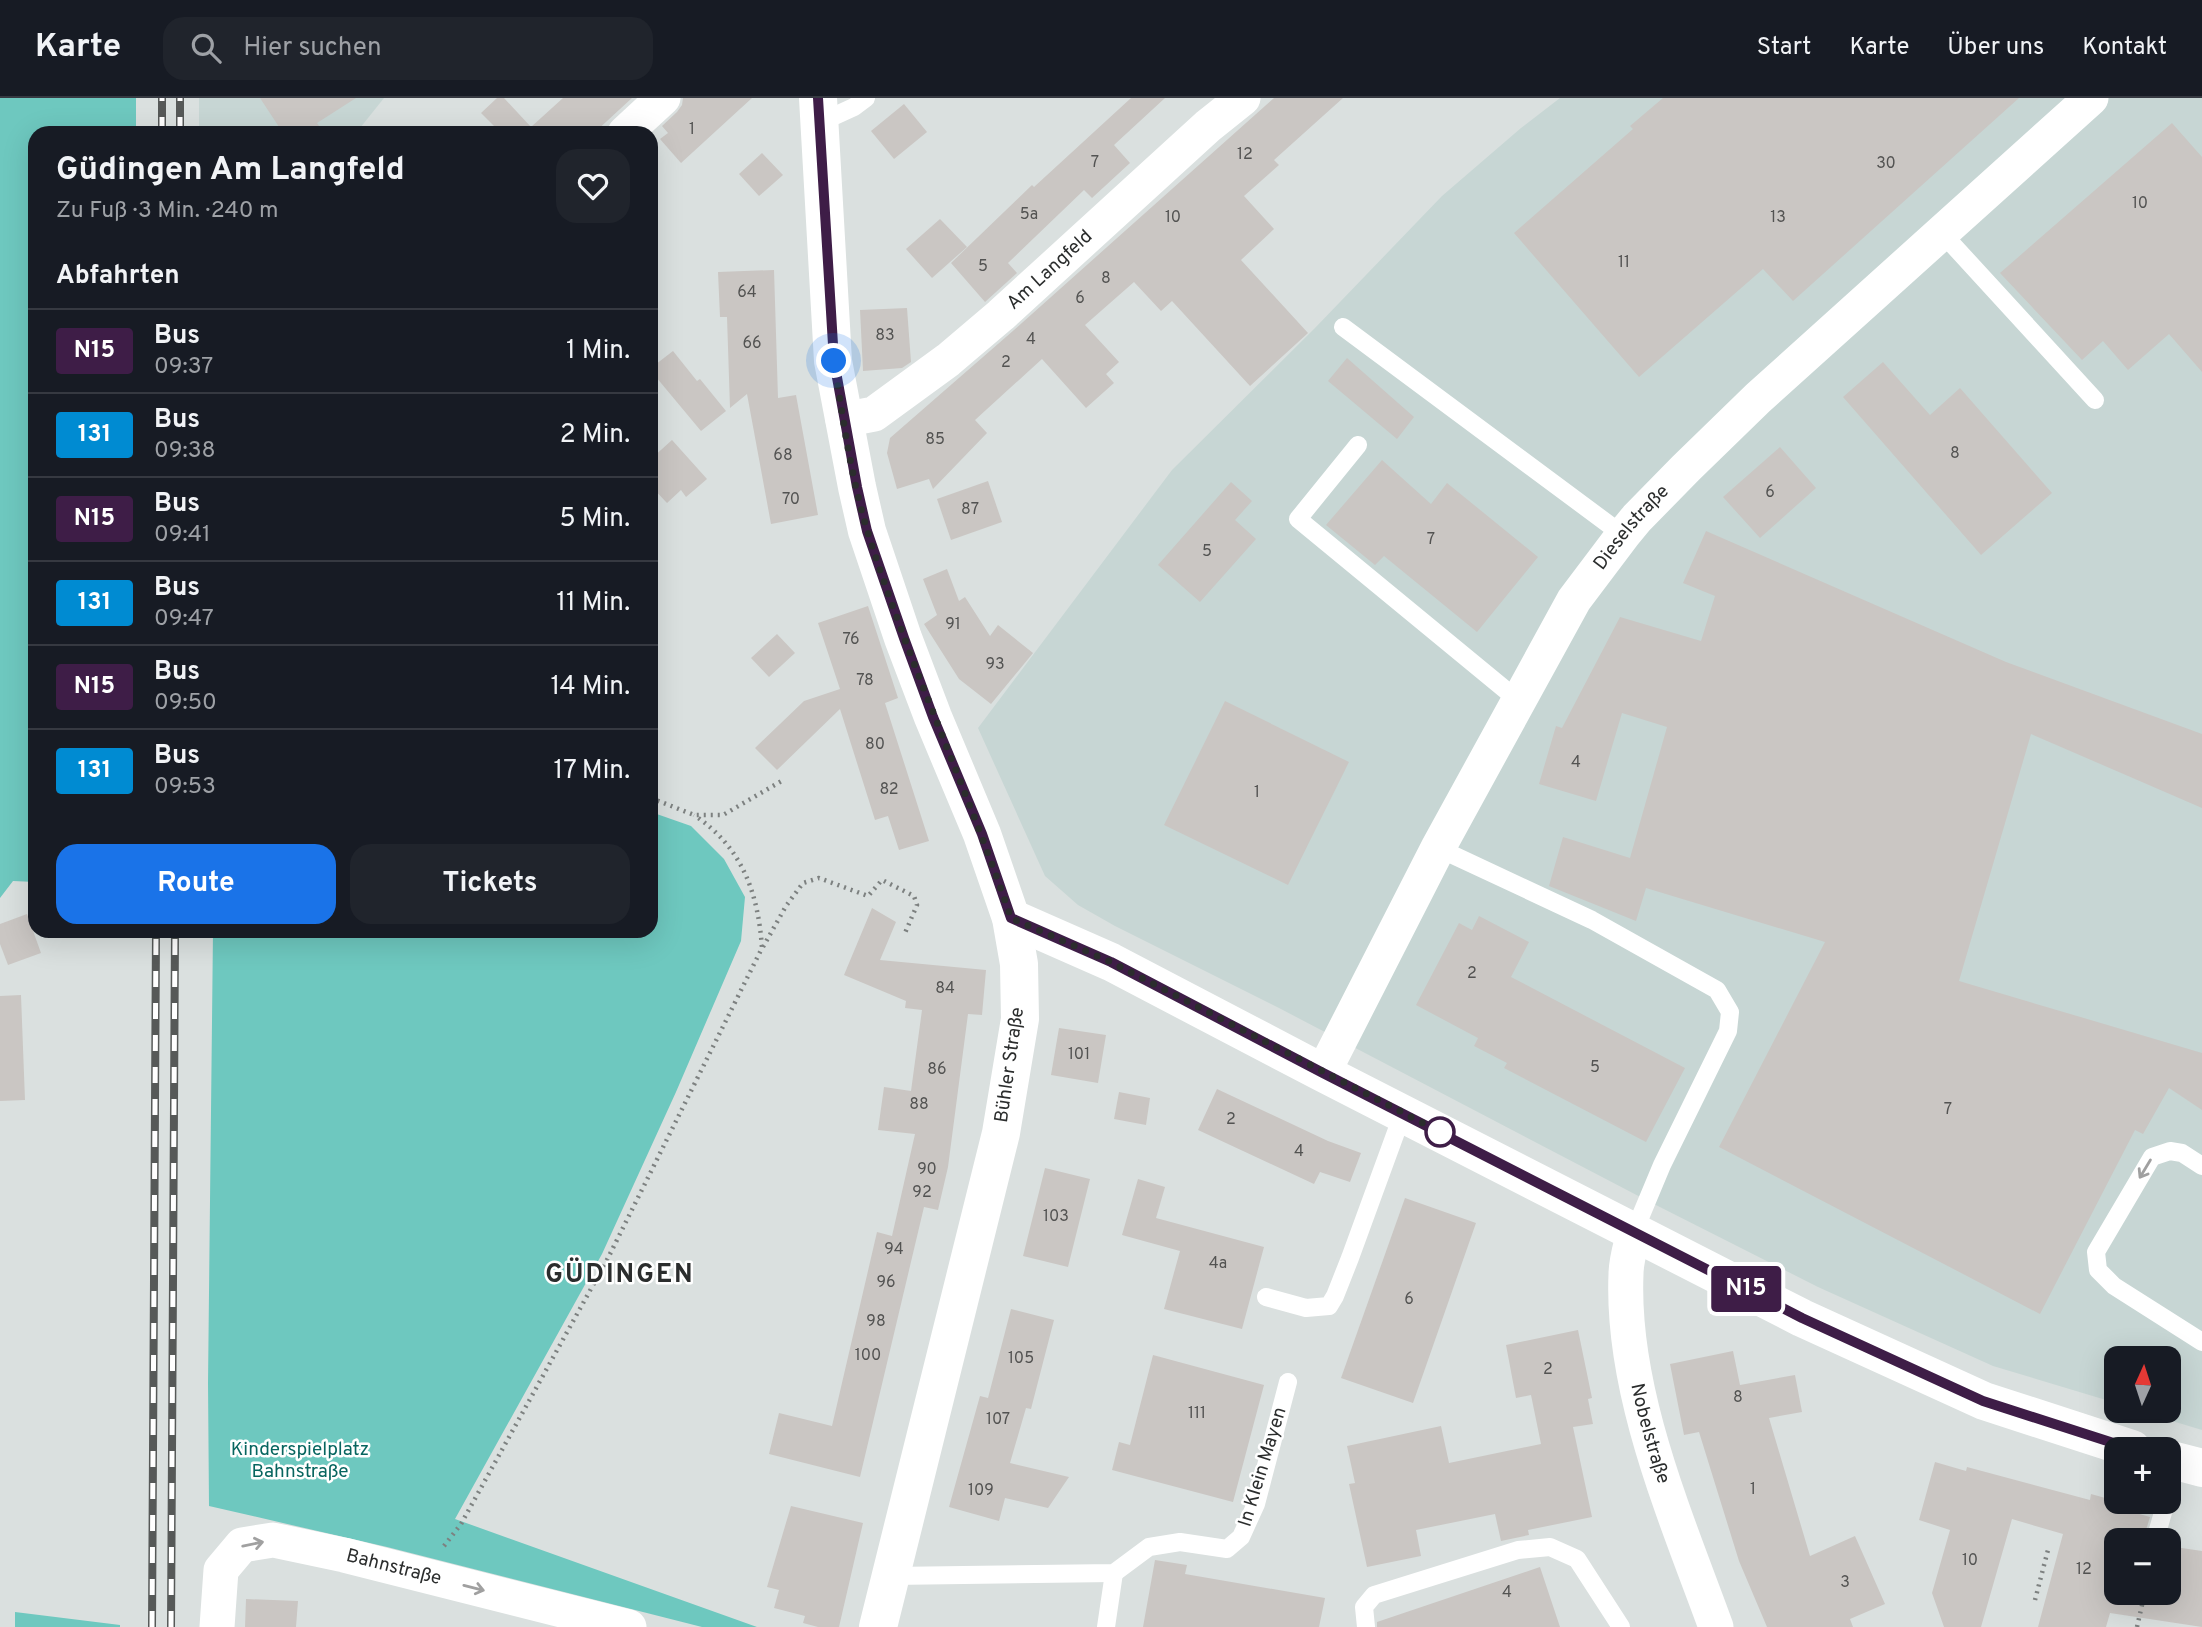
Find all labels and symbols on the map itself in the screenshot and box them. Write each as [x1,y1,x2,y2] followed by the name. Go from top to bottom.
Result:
[689,120,695,140] house number: 1
[1237,145,1253,165] house number: 12
[1091,153,1099,173] house number: 7
[1876,154,1896,174] house number: 30
[2132,194,2148,214] house number: 10
[1020,205,1038,225] house number: 5a
[1165,208,1181,228] house number: 10
[1770,208,1786,228] house number: 13
[1002,225,1098,316] street label: Am Langfeld
[1618,253,1630,273] house number: 11
[978,257,988,277] house number: 5
[1101,269,1111,289] house number: 8
[737,283,757,303] house number: 64
[1075,289,1085,309] house number: 6
[875,326,895,346] house number: 83
[1026,330,1036,350] house number: 4
[742,334,762,354] house number: 66
[816,343,851,378] your location
[1001,353,1011,373] house number: 2
[925,430,945,450] house number: 85
[1950,444,1960,464] house number: 8
[773,446,793,466] house number: 68
[1589,480,1675,575] street label: Dieselstraße
[1765,483,1775,503] house number: 6
[782,490,800,510] house number: 70
[961,500,979,520] house number: 87
[1427,530,1435,550] house number: 7
[1202,542,1212,562] house number: 5
[945,615,961,635] house number: 91
[842,630,860,650] house number: 76
[985,655,1005,675] house number: 93
[856,671,874,691] house number: 78
[865,735,885,755] house number: 80
[1571,753,1581,773] house number: 4
[879,780,899,800] house number: 82
[1254,783,1260,803] house number: 1
[1467,964,1477,984] house number: 2
[935,979,955,999] house number: 84
[990,1006,1030,1124] street label: Bühler Straße
[1068,1045,1090,1065] house number: 101
[1590,1058,1600,1078] house number: 5
[927,1060,947,1080] house number: 86
[909,1095,929,1115] house number: 88
[1944,1100,1952,1120] house number: 7
[1226,1110,1236,1130] house number: 2
[1425,1117,1455,1147] unlabelled marker
[1294,1142,1304,1162] house number: 4
[2138,1158,2152,1178] one-way arrow
[917,1160,937,1180] house number: 90
[912,1183,932,1203] house number: 92
[1043,1207,1069,1227] house number: 103
[884,1240,904,1260] house number: 94
[1209,1254,1227,1274] house number: 4a
[545,1257,695,1292] district label: GÜDINGEN
[1706,1266,1786,1312] line badge: N15
[876,1273,896,1293] house number: 96
[1404,1290,1414,1310] house number: 6
[866,1312,886,1332] house number: 98
[855,1346,881,1366] house number: 100
[2104,1346,2180,1423] north arrow
[1008,1349,1034,1369] house number: 105
[1543,1360,1553,1380] house number: 2
[1624,1381,1675,1487] street label: Nobelstraße
[1733,1388,1743,1408] house number: 8
[1188,1404,1206,1424] house number: 111
[1233,1404,1293,1530] street label: In Klein Mayen
[986,1410,1010,1430] house number: 107
[231,1438,369,1484] park label: Kinderspielplatz Bahnstraße
[1750,1480,1756,1500] house number: 1
[968,1481,994,1501] house number: 109
[241,1537,263,1550] one-way arrow
[344,1544,444,1591] street label: Bahnstraße
[1962,1551,1978,1571] house number: 10
[2076,1560,2092,1580] house number: 12
[1840,1573,1850,1593] house number: 3
[462,1582,485,1595] one-way arrow
[1502,1583,1512,1603] house number: 4

